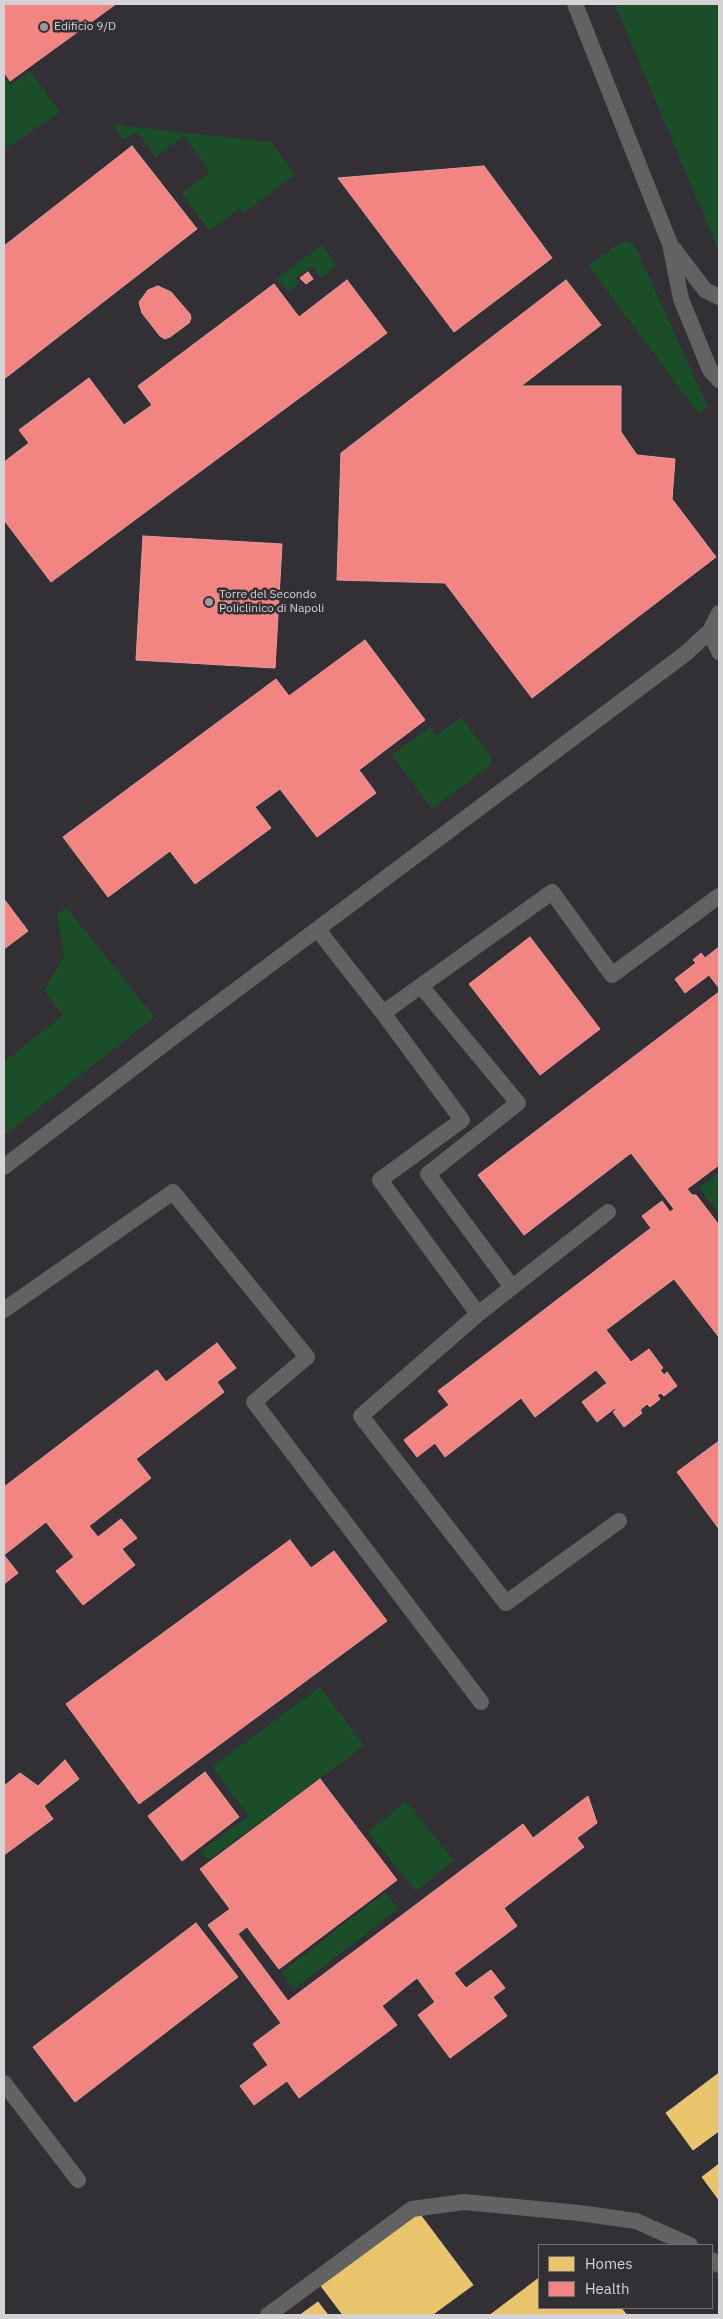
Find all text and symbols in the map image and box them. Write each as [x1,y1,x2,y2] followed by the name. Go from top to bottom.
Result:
[54,20,116,34] place label: Edificio 9/D
[38,21,50,33] marker: Edificio 9/D
[219,588,324,616] place label: Torre del Secondo Policlinico di Napoli
[203,596,215,608] marker: Torre del Secondo Policlinico di Napoli
[538,2244,713,2309] legend
[585,2254,633,2273] text: Homes
[585,2279,630,2298] text: Health

